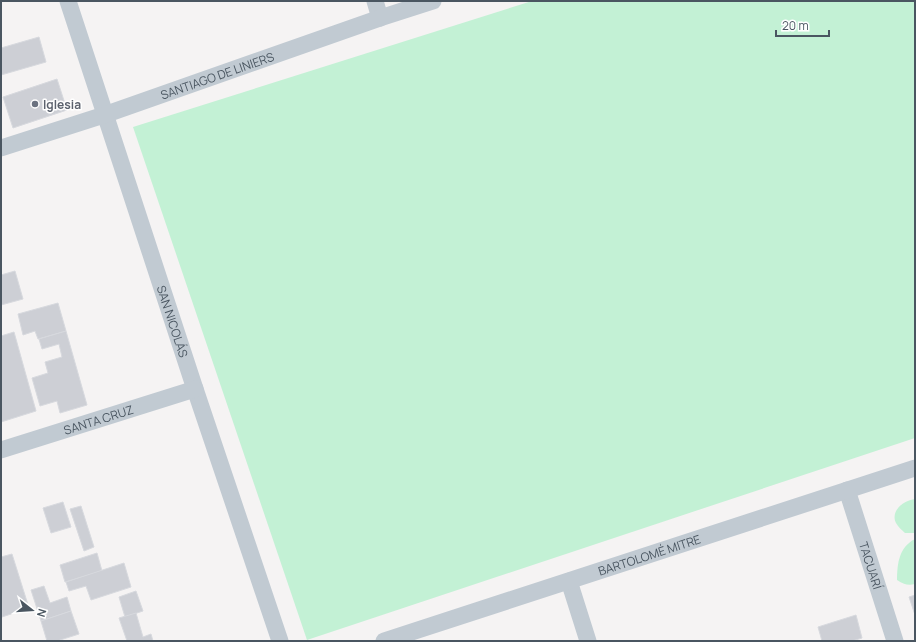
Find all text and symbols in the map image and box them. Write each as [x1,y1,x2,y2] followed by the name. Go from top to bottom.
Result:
[776,12,829,38] scale bar
[782,17,809,34] text: 20 m
[158,47,276,103] street label: SANTIAGO DE LINIERS
[43,96,81,113] place label: Iglesia
[30,99,40,109] marker: Iglesia
[153,283,193,360] street label: SAN NICOLÁS
[61,400,135,438] street label: SANTA CRUZ
[596,530,703,579] street label: BARTOLOMÉ MITRE
[855,539,887,591] street label: TACUARÍ
[12,590,52,630] north arrow
[34,607,50,619] text: N

